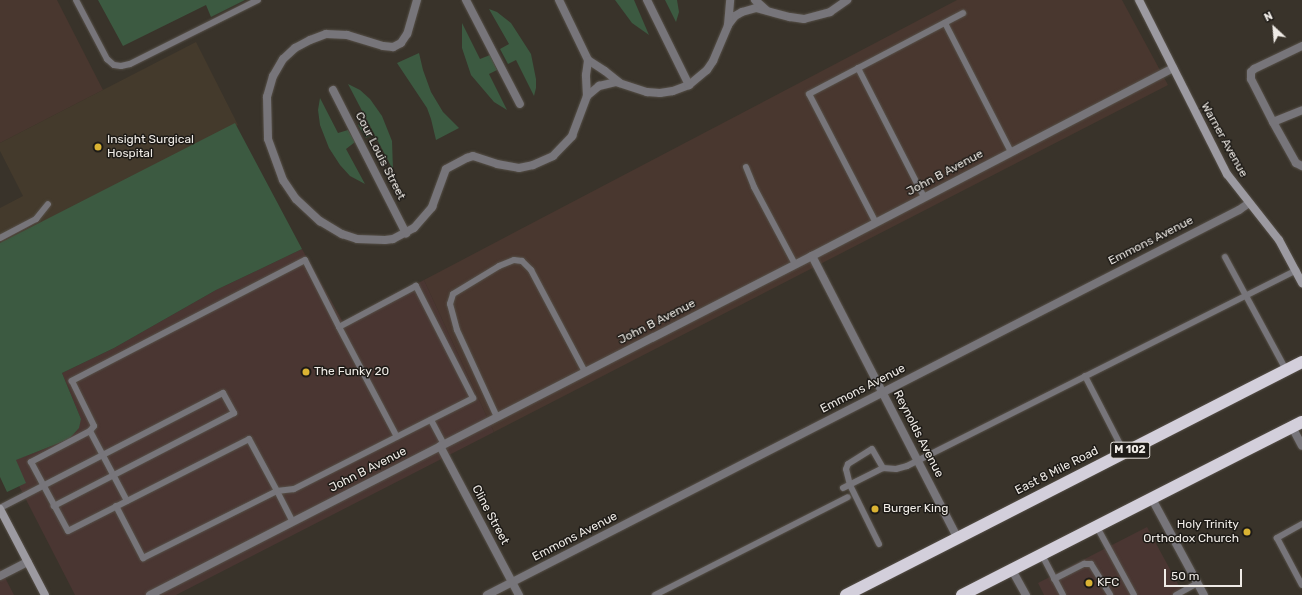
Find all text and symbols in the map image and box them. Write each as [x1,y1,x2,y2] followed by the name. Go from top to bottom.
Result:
[1254,8,1294,48] north arrow
[1262,9,1275,24] text: N
[1197,100,1251,180] street label: Warner Avenue
[352,110,408,202] street label: Cour Louis Street
[107,133,194,161] place label: Insight Surgical Hospital
[92,141,104,153] marker: Insight Surgical Hospital
[904,147,986,199] street label: John B Avenue
[1106,213,1196,269] street label: Emmons Avenue
[616,296,698,348] street label: John B Avenue
[818,361,908,417] street label: Emmons Avenue
[314,365,389,379] place label: The Funky 20
[301,367,311,377] marker: The Funky 20
[890,388,946,480] street label: Reynolds Avenue
[1110,441,1150,459] road number: M 102
[327,444,409,496] street label: John B Avenue
[1013,444,1101,498] street label: East 8 Mile Road
[468,483,512,547] street label: Cline Street
[883,502,949,516] place label: Burger King
[870,504,880,514] marker: Burger King
[530,509,620,565] street label: Emmons Avenue
[1143,518,1239,546] place label: Holy Trinity Orthodox Church
[1242,527,1252,537] marker: Holy Trinity Orthodox Church
[1166,561,1244,587] scale bar
[1171,569,1199,583] text: 50 m
[1097,576,1119,590] place label: KFC
[1084,578,1094,588] marker: KFC

